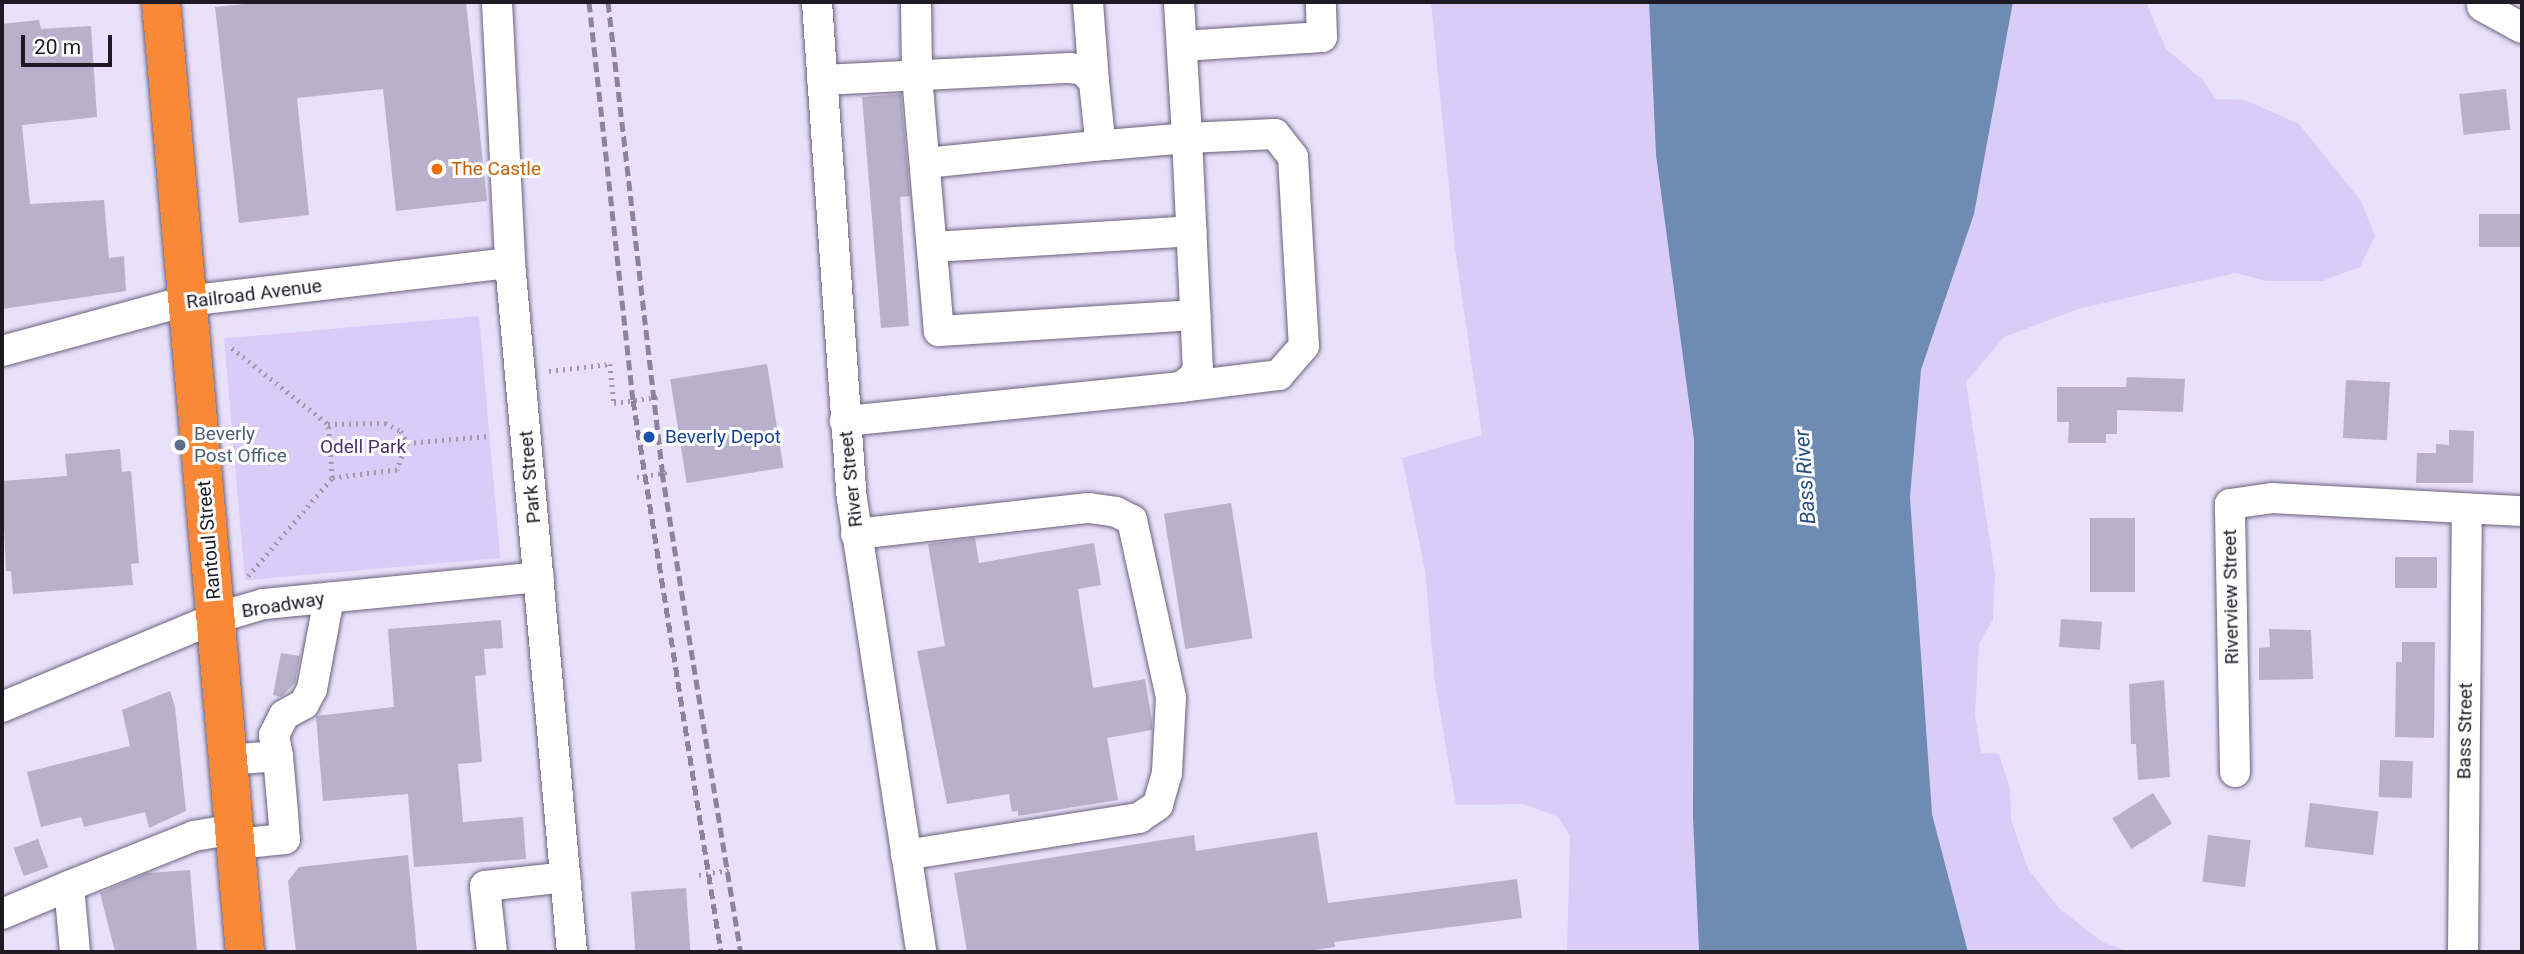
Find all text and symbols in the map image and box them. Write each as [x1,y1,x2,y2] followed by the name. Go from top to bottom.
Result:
[24,21,116,65] scale bar
[34,35,81,59] text: 20 m
[451,158,541,180] place label: The Castle
[429,161,445,177] marker: The Castle
[185,274,323,314] street label: Railroad Avenue
[194,423,287,467] place label: Beverly Post Office
[665,426,781,448] place label: Beverly Depot
[639,427,659,447] marker: Beverly Depot
[1789,429,1821,525] water label: Bass River
[515,430,545,524] street label: Park Street
[835,430,867,528] street label: River Street
[320,436,406,458] park label: Odell Park
[172,437,188,453] marker: Beverly Post Office
[192,480,226,600] street label: Rantoul Street
[2218,529,2244,665] street label: Riverview Street
[240,587,326,623] street label: Broadway
[2453,682,2477,780] street label: Bass Street

